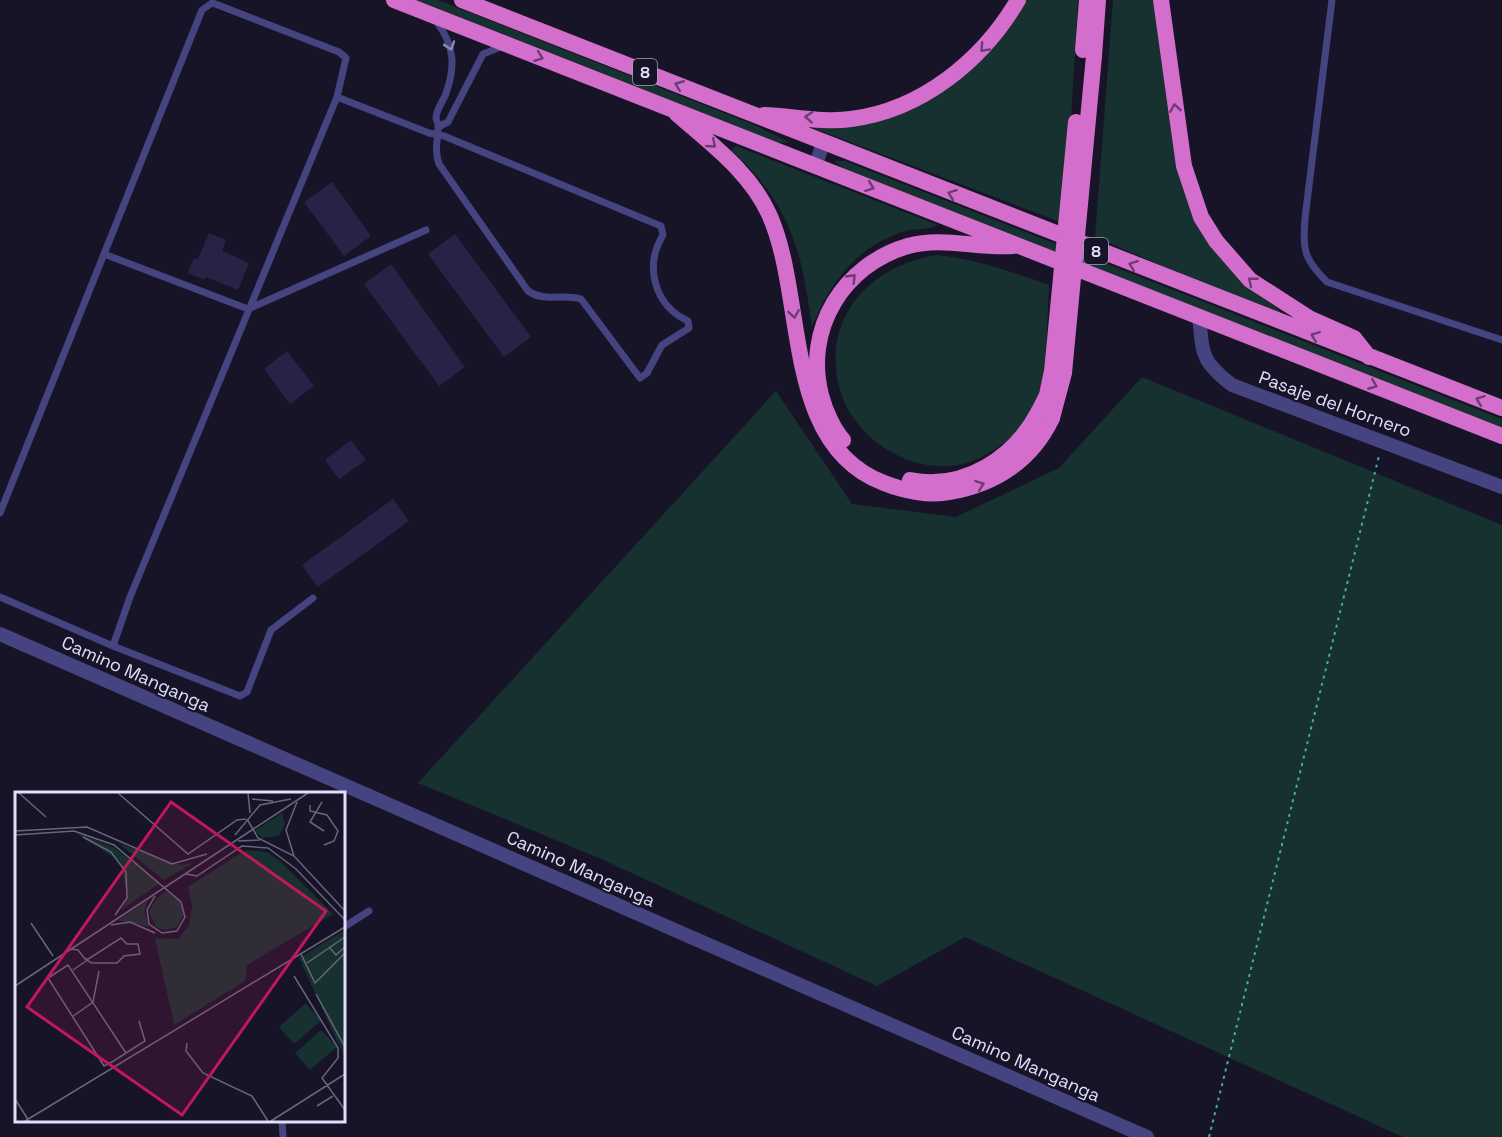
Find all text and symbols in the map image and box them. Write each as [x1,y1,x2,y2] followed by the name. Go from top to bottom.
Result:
[443,40,456,51] one-way arrow
[980,41,991,51] one-way arrow
[533,49,544,62] one-way arrow
[633,59,657,85] road number: 8
[674,80,685,92] one-way arrow
[1170,103,1182,113] one-way arrow
[805,111,814,124] one-way arrow
[705,137,716,148] one-way arrow
[863,180,874,192] one-way arrow
[947,189,958,201] one-way arrow
[1084,238,1108,264] road number: 8
[1128,260,1139,272] one-way arrow
[845,275,856,285] one-way arrow
[1248,277,1259,288] one-way arrow
[788,310,800,319] one-way arrow
[1310,331,1320,344] one-way arrow
[1256,365,1415,442] street label: Pasaje del Hornero
[1367,378,1378,390] one-way arrow
[1475,394,1485,407] one-way arrow
[973,480,984,492] one-way arrow
[58,630,214,717] street label: Camino Manganga
[15,792,345,1122] inset map
[503,825,659,912] street label: Camino Manganga
[948,1020,1104,1107] street label: Camino Manganga

